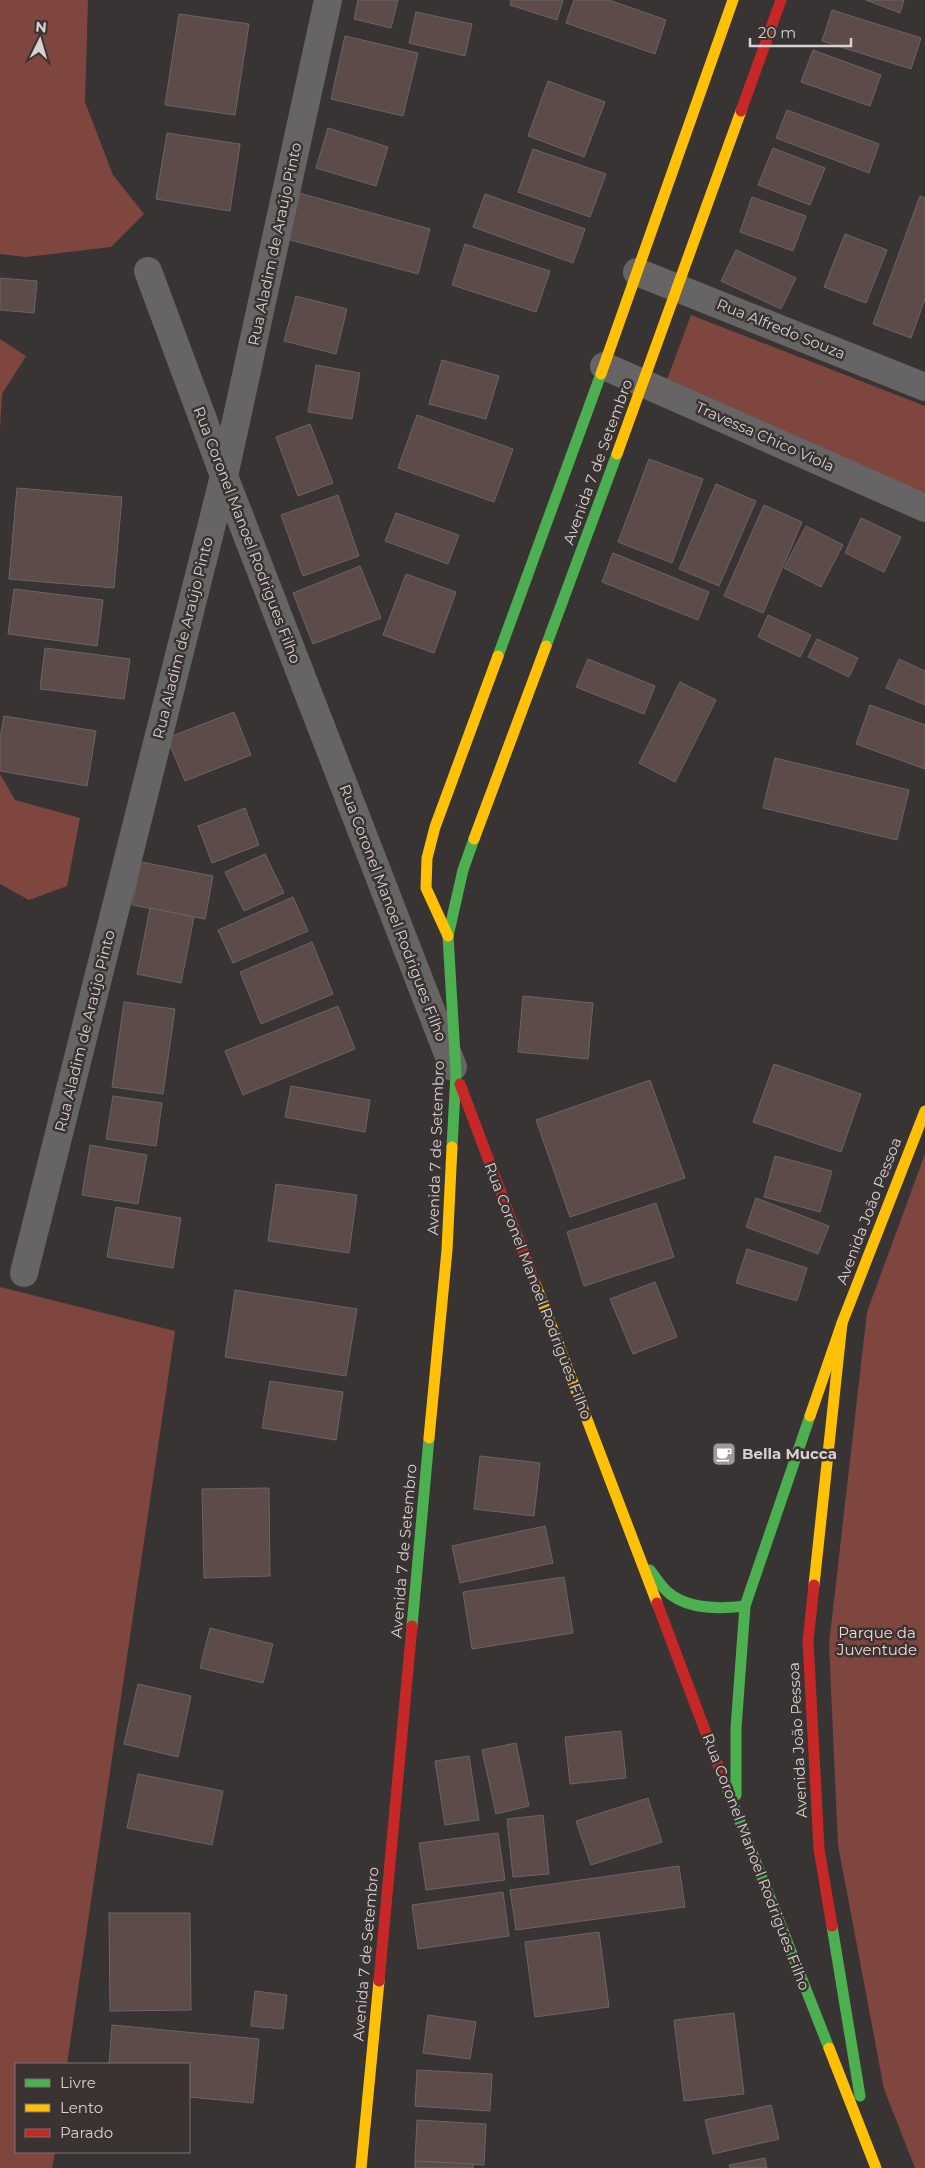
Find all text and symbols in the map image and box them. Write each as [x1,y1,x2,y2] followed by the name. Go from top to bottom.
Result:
[15,15,65,65] north arrow
[750,15,851,47] scale bar
[35,18,48,37] text: N
[758,23,796,42] text: 20 m
[244,141,305,347] street label: Rua Aladim de Araújo Pinto
[714,294,848,363] street label: Rua Alfredo Souza
[559,376,636,547] street label: Avenida 7 de Setembro
[693,397,838,476] street label: Travessa Chico Viola
[190,404,305,666] street label: Rua Coronel Manoel Rodrigues Filho
[148,535,217,741] street label: Rua Aladim de Araújo Pinto
[336,782,451,1044] street label: Rua Coronel Manoel Rodrigues Filho
[50,928,119,1134] street label: Rua Aladim de Araújo Pinto
[423,1060,448,1236] street label: Avenida 7 de Setembro
[832,1135,905,1287] street label: Avenida João Pessoa
[481,1160,596,1422] street label: Rua Coronel Manoel Rodrigues Filho
[711,1441,737,1467] cafe icon: Bella Mucca
[742,1444,837,1463] place label: Bella Mucca
[386,1463,421,1639] street label: Avenida 7 de Setembro
[836,1623,917,1659] park label: Parque da Juventude
[784,1662,811,1818] street label: Avenida João Pessoa
[699,1731,814,1993] street label: Rua Coronel Manoel Rodrigues Filho
[348,1866,383,2042] street label: Avenida 7 de Setembro
[15,2063,190,2153] legend
[60,2073,96,2092] text: Livre
[60,2098,103,2117] text: Lento
[60,2123,113,2142] text: Parado

